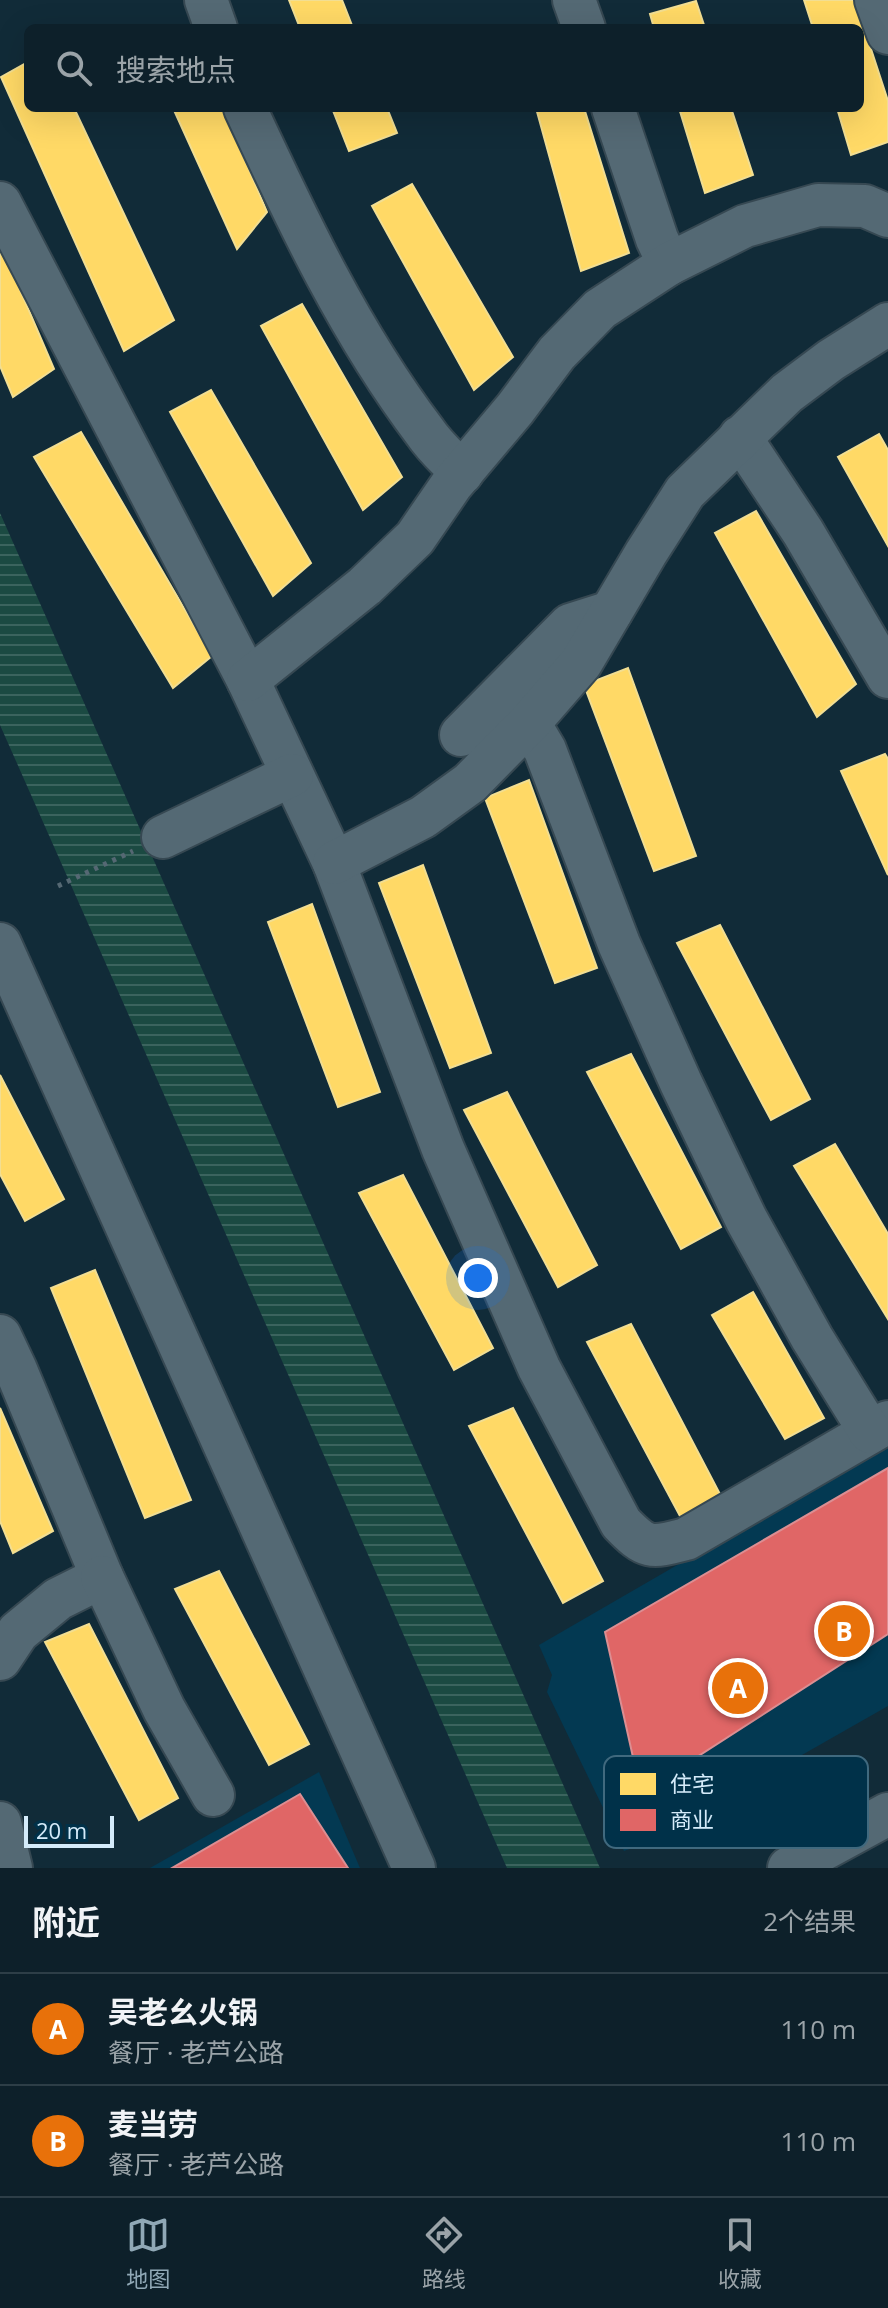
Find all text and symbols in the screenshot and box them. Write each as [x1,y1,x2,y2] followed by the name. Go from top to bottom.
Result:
[24,24,864,112] search box
[52,46,96,90] icon: search
[116,49,236,90] text: 搜索地点
[458,1258,498,1298] your location
[818,1601,870,1661] pin: B
[712,1658,764,1718] pin: A
[604,1756,868,1848] legend
[670,1768,714,1798] text: 住宅
[670,1804,714,1834] text: 商业
[24,1812,114,1848] scale bar
[36,1815,87,1845] text: 20 m
[32,1899,100,1945] text: 附近
[763,1903,856,1939] text: 2个结果
[108,1991,258,2032] text: 吴老幺火锅
[49,2011,67,2047] text: A
[781,2011,856,2047] text: 110 m
[108,2034,284,2070] text: 餐厅 · 老芦公路
[108,2103,198,2144] text: 麦当劳
[49,2123,67,2159] text: B
[781,2123,856,2159] text: 110 m
[108,2146,284,2182] text: 餐厅 · 老芦公路
[126,2213,170,2293] tab: 地图
[422,2213,466,2293] tab: 路线
[718,2213,762,2293] tab: 收藏

